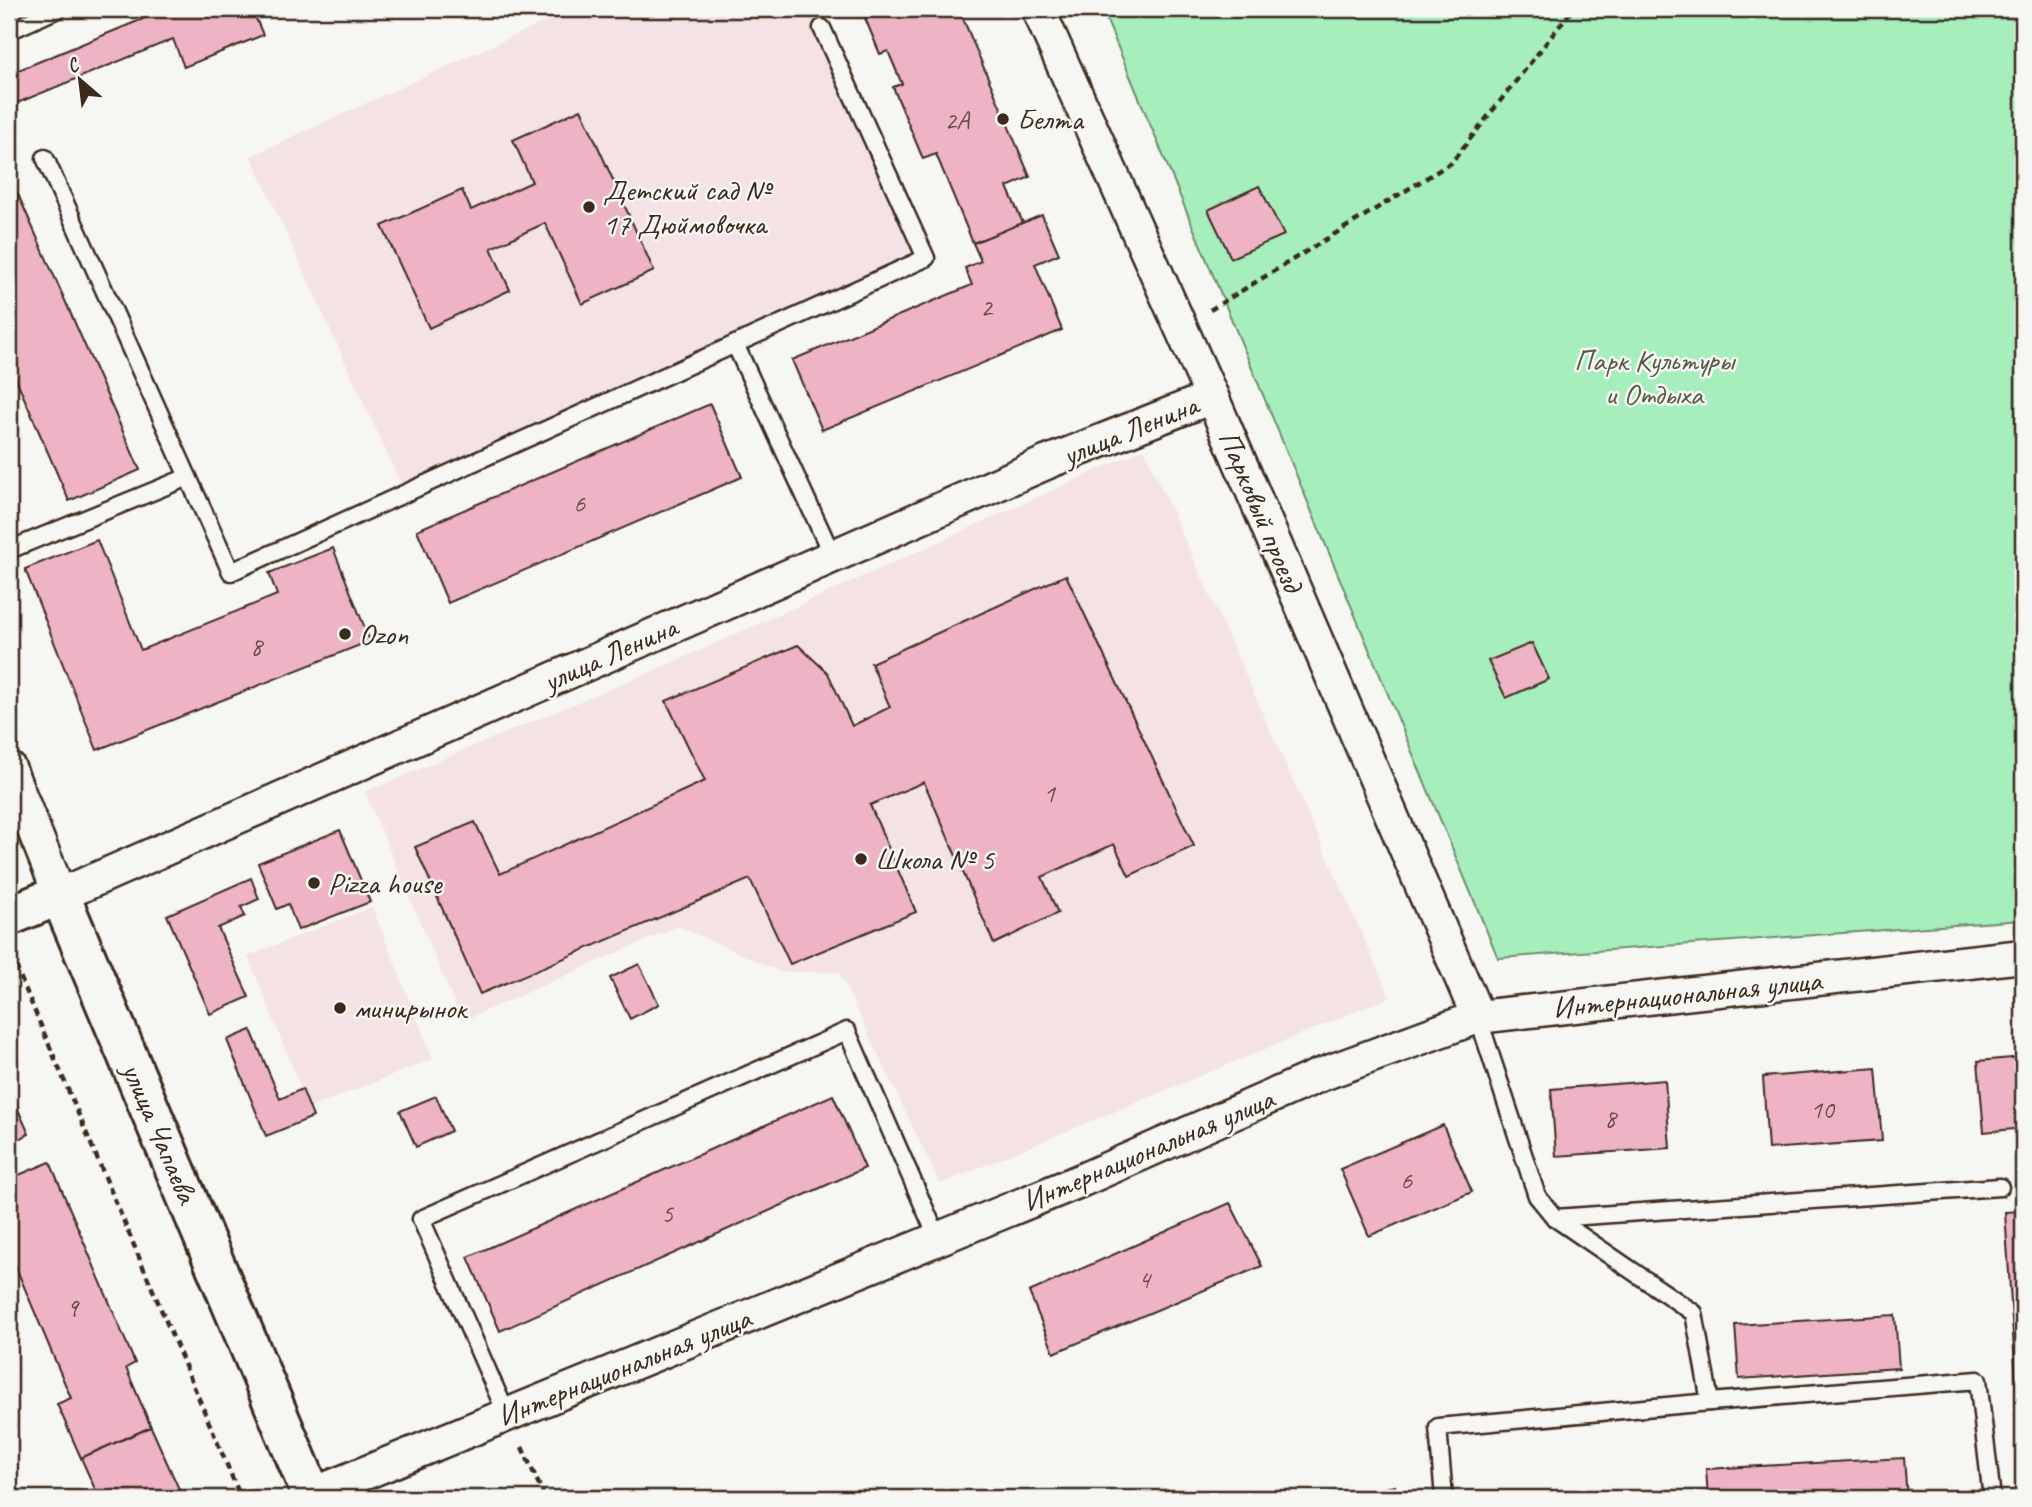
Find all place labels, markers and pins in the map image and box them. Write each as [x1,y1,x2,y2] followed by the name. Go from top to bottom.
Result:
[1017,100,1085,138] place label: Белта
[995,111,1011,127] marker: Белта
[603,171,774,243] place label: Детский сад № 17 Дюймовочка
[581,199,597,215] marker: Детский сад № 17 Дюймовочка
[359,615,409,653] place label: Ozon
[337,626,353,642] marker: Ozon
[875,840,995,878] place label: Школа № 5
[853,851,869,867] marker: Школа № 5
[328,864,444,902] place label: Pizza house
[306,875,322,891] marker: Pizza house
[354,989,468,1027] place label: минирынок
[332,1000,348,1016] marker: минирынок

